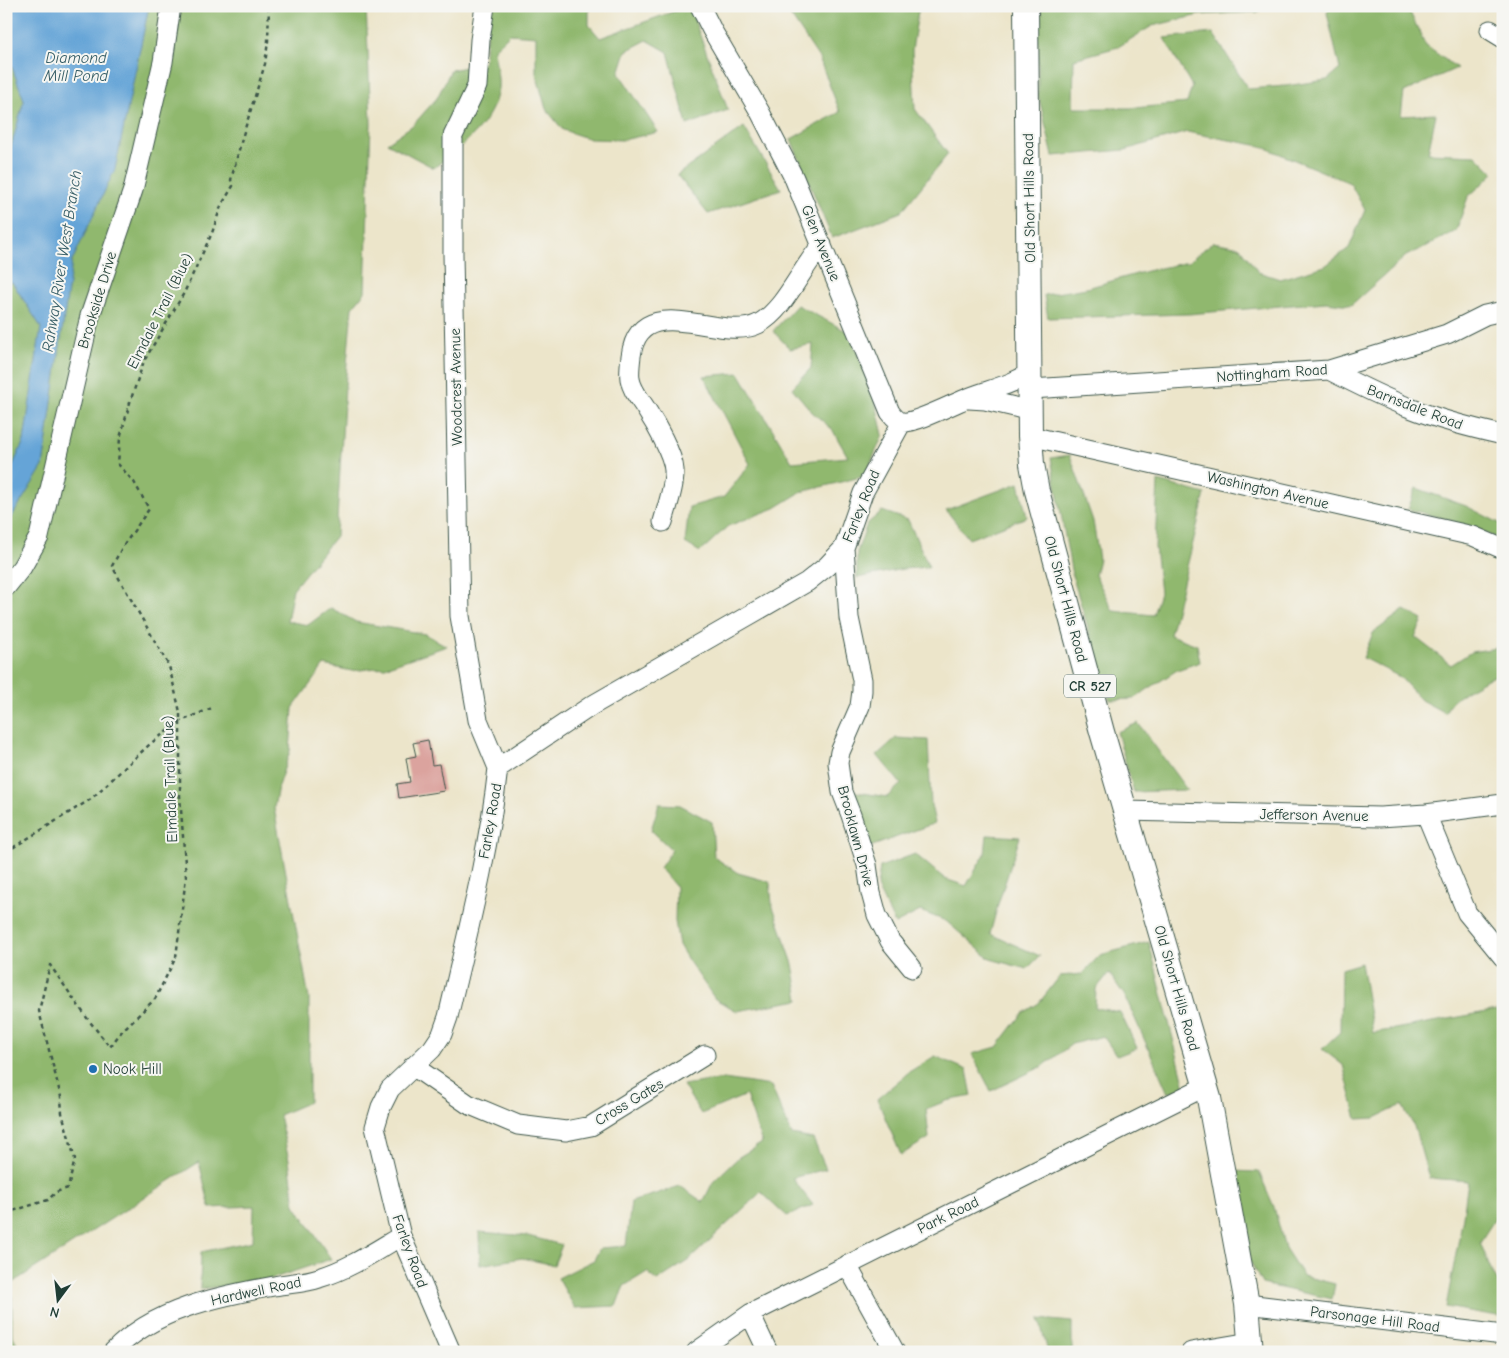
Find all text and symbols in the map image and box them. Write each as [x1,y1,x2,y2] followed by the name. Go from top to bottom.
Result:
[43,49,109,85] water label: Diamond Mill Pond
[1019,133,1039,263] street label: Old Short Hills Road
[39,169,85,353] water label: Rahway River West Branch
[798,202,845,284] street label: Glen Avenue
[74,249,120,351] street label: Brookside Drive
[123,250,197,372] street label: Elmdale Trail (Blue)
[446,327,466,446] street label: Woodcrest Avenue
[1216,360,1328,386] street label: Nottingham Road
[1364,380,1466,434] street label: Barnsdale Road
[838,467,884,545] street label: Farley Road
[1205,467,1331,513] street label: Washington Avenue
[1041,534,1091,664] street label: Old Short Hills Road
[1064,674,1116,698] road number: CR 527
[159,715,181,843] street label: Elmdale Trail (Blue)
[475,782,505,860] street label: Farley Road
[834,784,878,889] street label: Brooklawn Drive
[1259,805,1369,825] street label: Jefferson Avenue
[1150,923,1204,1053] street label: Old Short Hills Road
[103,1060,162,1078] place label: Nook Hill
[87,1063,99,1075] marker: Nook Hill
[592,1075,666,1129] street label: Cross Gates
[914,1192,982,1238] street label: Park Road
[388,1212,432,1290] street label: Farley Road
[209,1273,303,1309] street label: Hardwell Road
[32,1276,82,1326] north arrow
[1309,1302,1441,1336] street label: Parsonage Hill Road
[48,1303,61,1321] text: N

